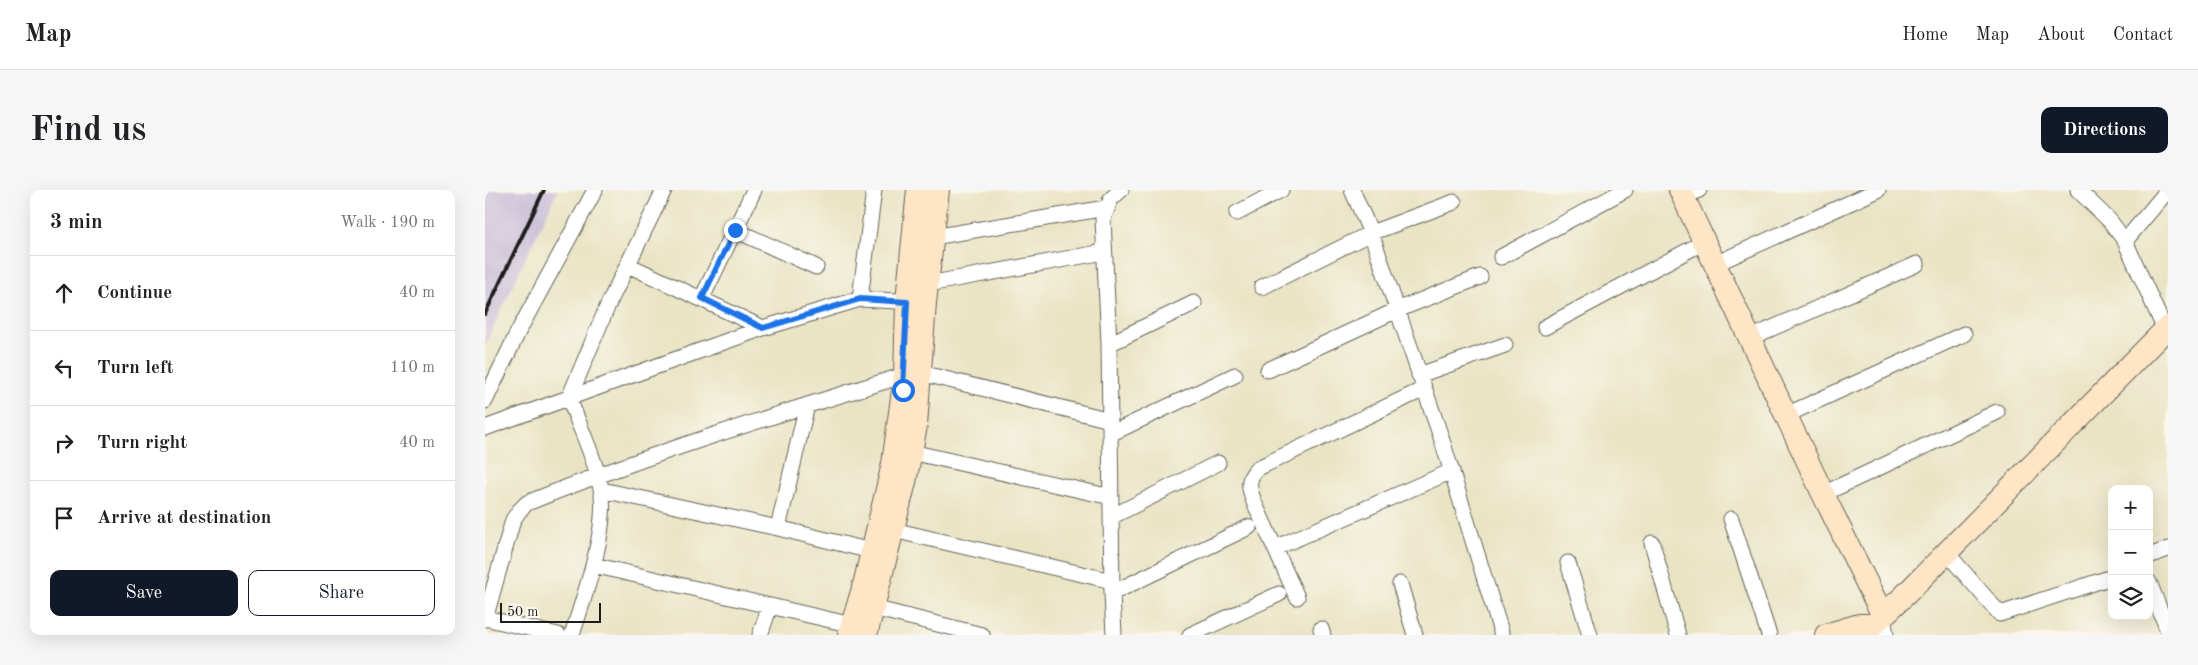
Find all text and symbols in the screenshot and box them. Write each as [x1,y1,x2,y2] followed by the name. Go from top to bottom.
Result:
[25,23,72,47] text: Map
[1902,26,1948,44] text: Home
[1976,26,2009,44] text: Map
[2037,26,2085,44] text: About
[2113,26,2173,44] text: Contact
[2041,107,2168,153] button: Directions
[30,113,146,148] text: Find us
[50,212,103,233] text: 3 min
[340,215,435,231] text: Walk · 190 m
[724,219,747,242] route end
[50,279,78,307] icon: ahead
[97,284,172,303] text: Continue
[399,285,435,301] text: 40 m
[50,354,78,382] icon: left
[97,359,174,378] text: Turn left
[390,360,435,376] text: 110 m
[892,379,915,402] route start
[50,429,78,457] icon: right
[97,434,187,453] text: Turn right
[399,435,435,451] text: 40 m
[2108,485,2153,620] map controls
[2108,485,2153,530] button: +
[50,504,78,532] icon: arrive
[97,509,271,528] text: Arrive at destination
[2108,530,2153,575] button: −
[50,570,238,616] button: Save
[248,570,435,616] button: Share
[2108,575,2153,620] button: layers
[500,600,601,623] scale bar
[507,605,538,619] text: 50 m

